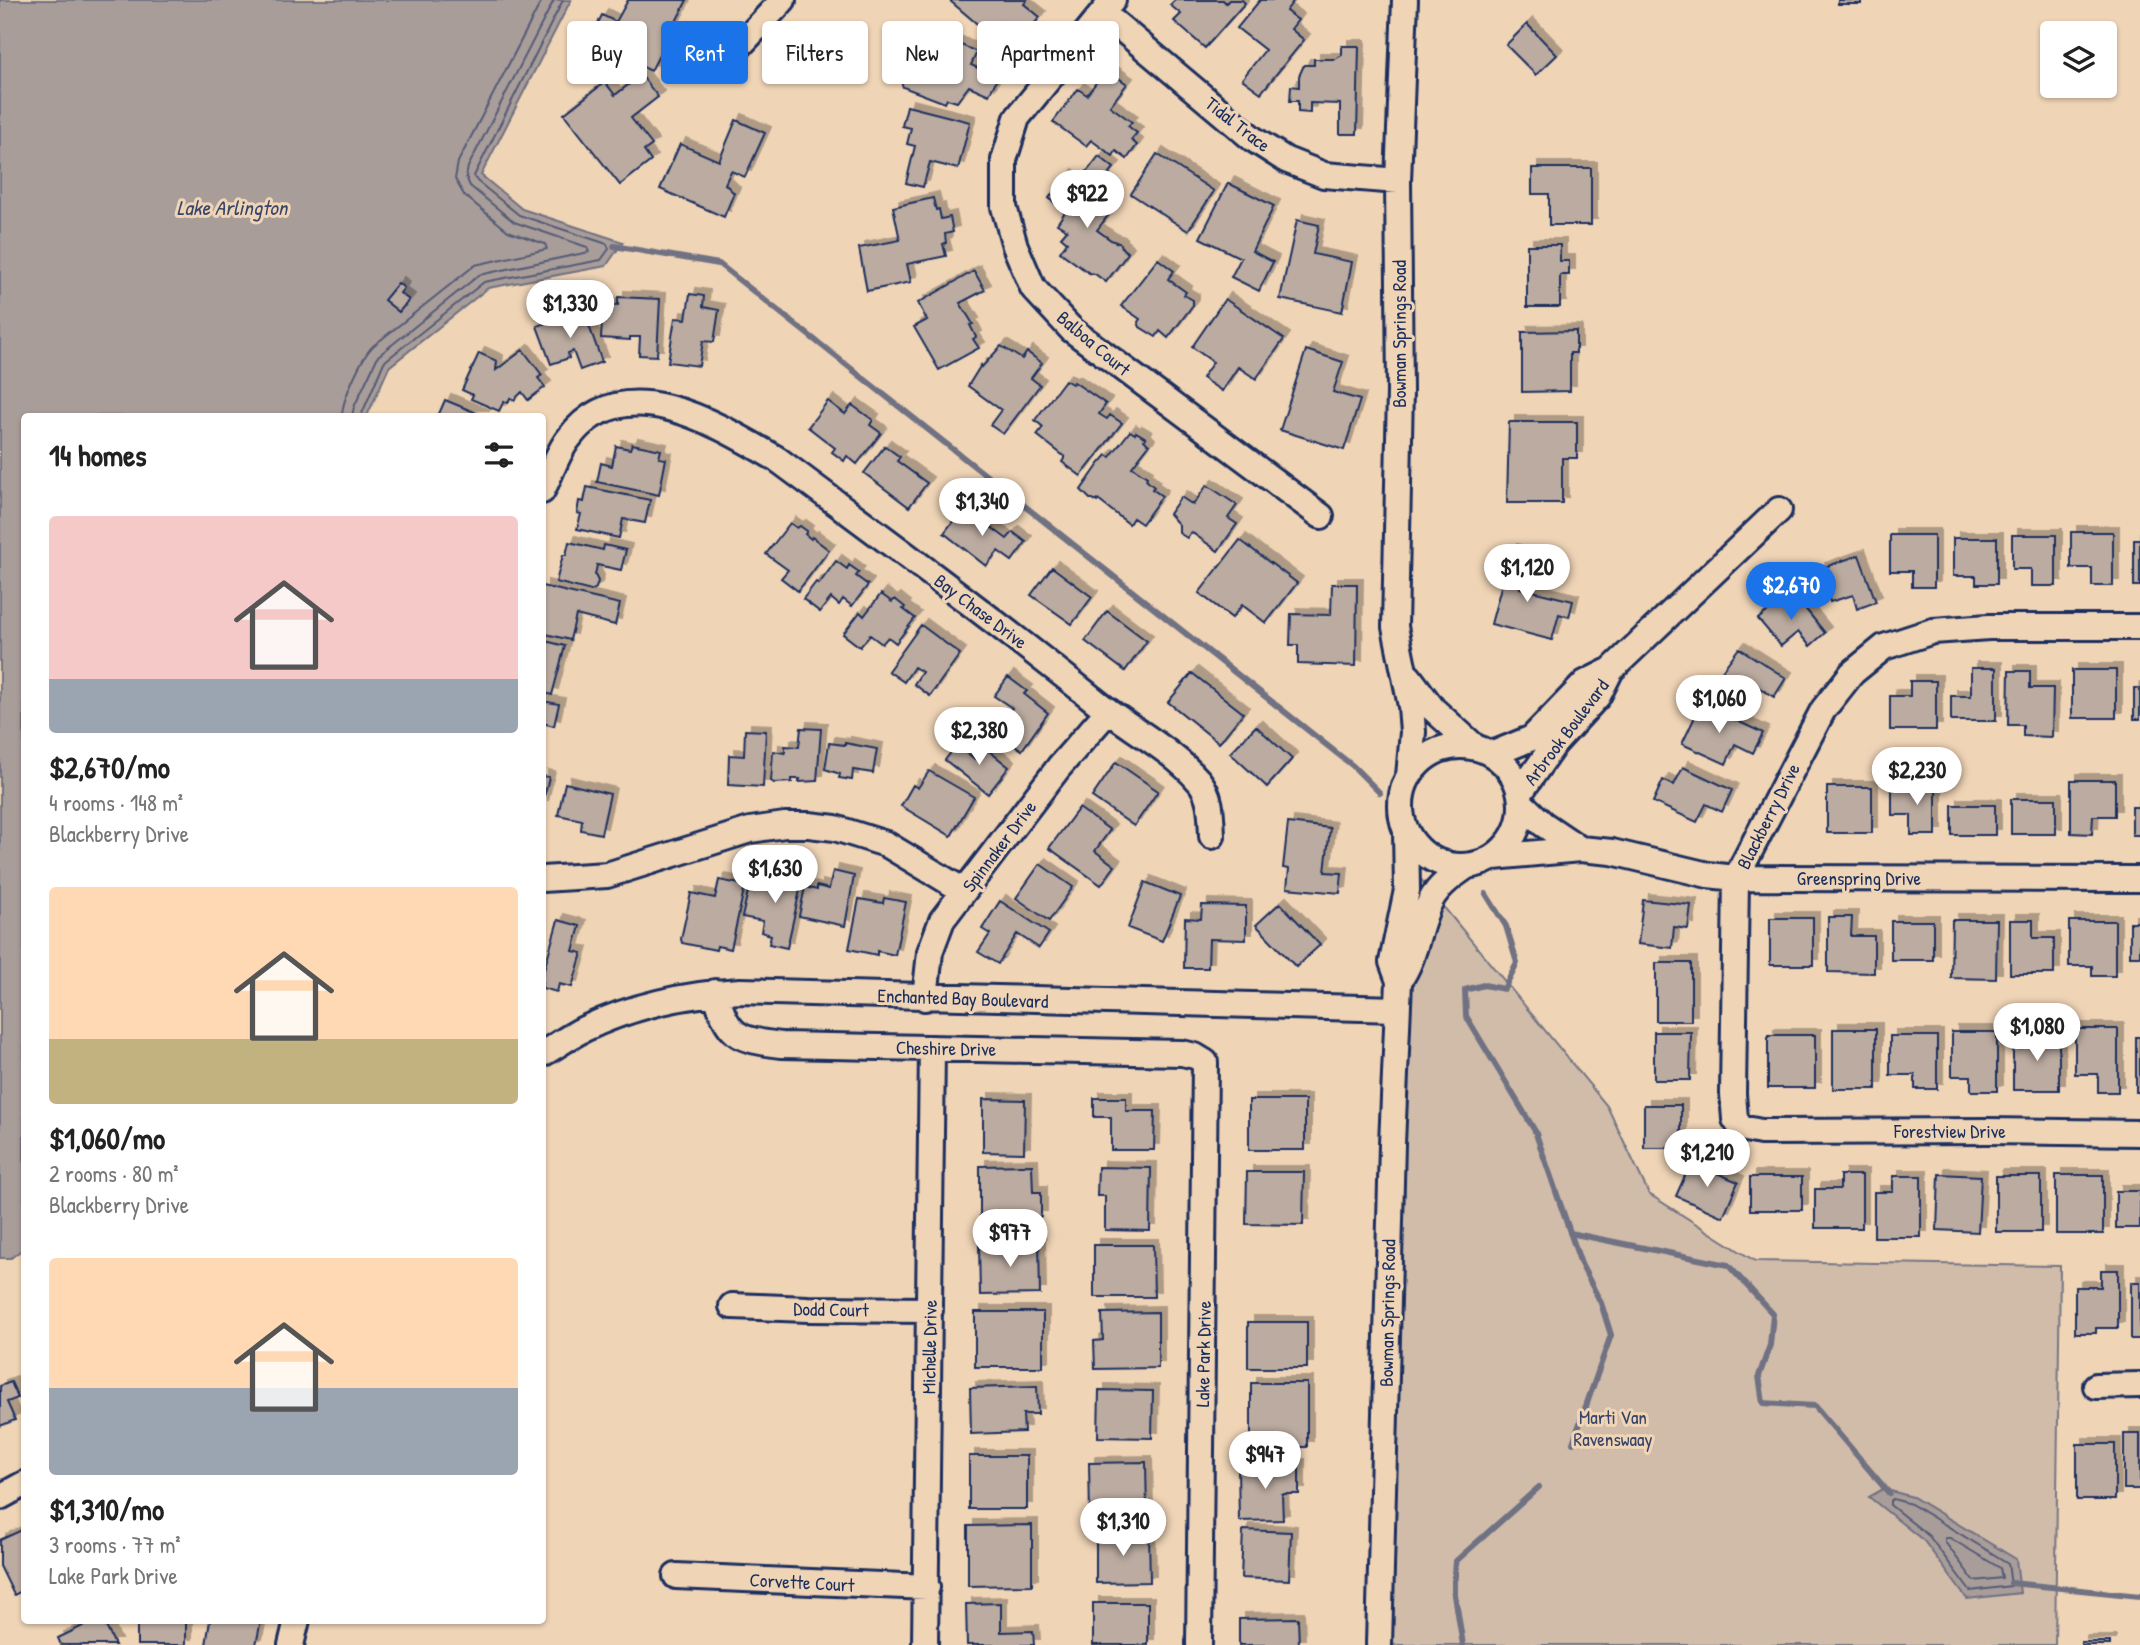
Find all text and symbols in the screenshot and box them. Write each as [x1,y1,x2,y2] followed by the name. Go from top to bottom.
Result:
[567,21,647,84] chip: Buy
[661,21,748,84] chip: Rent
[762,21,868,84] chip: Filters
[882,21,963,84] chip: New
[977,21,1119,84] chip: Apartment
[2040,21,2117,98] map controls
[2040,21,2117,98] button: layers
[1200,90,1276,158] street label: Tidal Trace
[1046,170,1128,230] pin: $922
[1066,177,1108,208] text: $922
[177,193,289,222] water label: Lake Arlington
[1386,260,1412,408] street label: Bowman Springs Road
[513,280,627,340] pin: $1,330
[542,287,598,318] text: $1,330
[1052,304,1137,382] street label: Balboa Court
[49,435,147,475] text: 14 homes
[480,436,518,474] icon: filters
[925,478,1039,538] pin: $1,340
[955,485,1009,516] text: $1,340
[1470,544,1584,604] pin: $1,120
[1500,551,1554,582] text: $1,120
[221,562,347,688] icon: home
[1734,562,1848,622] pin: $2,670
[929,567,1033,655] street label: Bay Chase Drive
[1762,569,1820,600] text: $2,670
[1518,673,1615,790] street label: Arbrook Boulevard
[1662,676,1776,735] pin: $1,060
[1692,682,1746,713] text: $1,060
[922,708,1036,767] pin: $2,380
[950,714,1008,745] text: $2,380
[49,747,170,787] text: $2,670/mo
[1860,748,1974,807] pin: $2,230
[1888,754,1946,785] text: $2,230
[1730,758,1806,873] street label: Blackberry Drive
[49,787,183,818] text: 4 rooms · 148 m²
[956,794,1042,897] street label: Spinnaker Drive
[49,818,189,849] text: Blackberry Drive
[718,846,832,905] pin: $1,630
[748,852,802,883] text: $1,630
[1797,865,1922,891] street label: Greenspring Drive
[221,933,347,1059] icon: home
[877,982,1049,1014] street label: Enchanted Bay Boulevard
[1980,1004,2094,1063] pin: $1,080
[2009,1010,2065,1041] text: $1,080
[896,1034,997,1062] street label: Cheshire Drive
[49,1118,165,1158] text: $1,060/mo
[1893,1118,2006,1144] street label: Forestview Drive
[1650,1130,1764,1189] pin: $1,210
[1680,1136,1734,1167] text: $1,210
[49,1158,179,1189] text: 2 rooms · 80 m²
[49,1189,189,1220] text: Blackberry Drive
[969,1210,1051,1269] pin: $977
[989,1216,1031,1247] text: $977
[1373,1238,1401,1387] street label: Bowman Springs Road
[793,1295,869,1323] street label: Dodd Court
[915,1299,943,1394] street label: Michelle Drive
[1189,1300,1217,1407] street label: Lake Park Drive
[221,1304,347,1430] icon: home
[1574,1404,1652,1452] park label: Marti Van Ravenswaay
[1224,1432,1306,1491] pin: $947
[1245,1438,1285,1469] text: $947
[49,1489,164,1529] text: $1,310/mo
[1066,1498,1180,1558] pin: $1,310
[1096,1505,1150,1536] text: $1,310
[49,1529,181,1560] text: 3 rooms · 77 m²
[49,1560,178,1591] text: Lake Park Drive
[749,1566,856,1598] street label: Corvette Court

